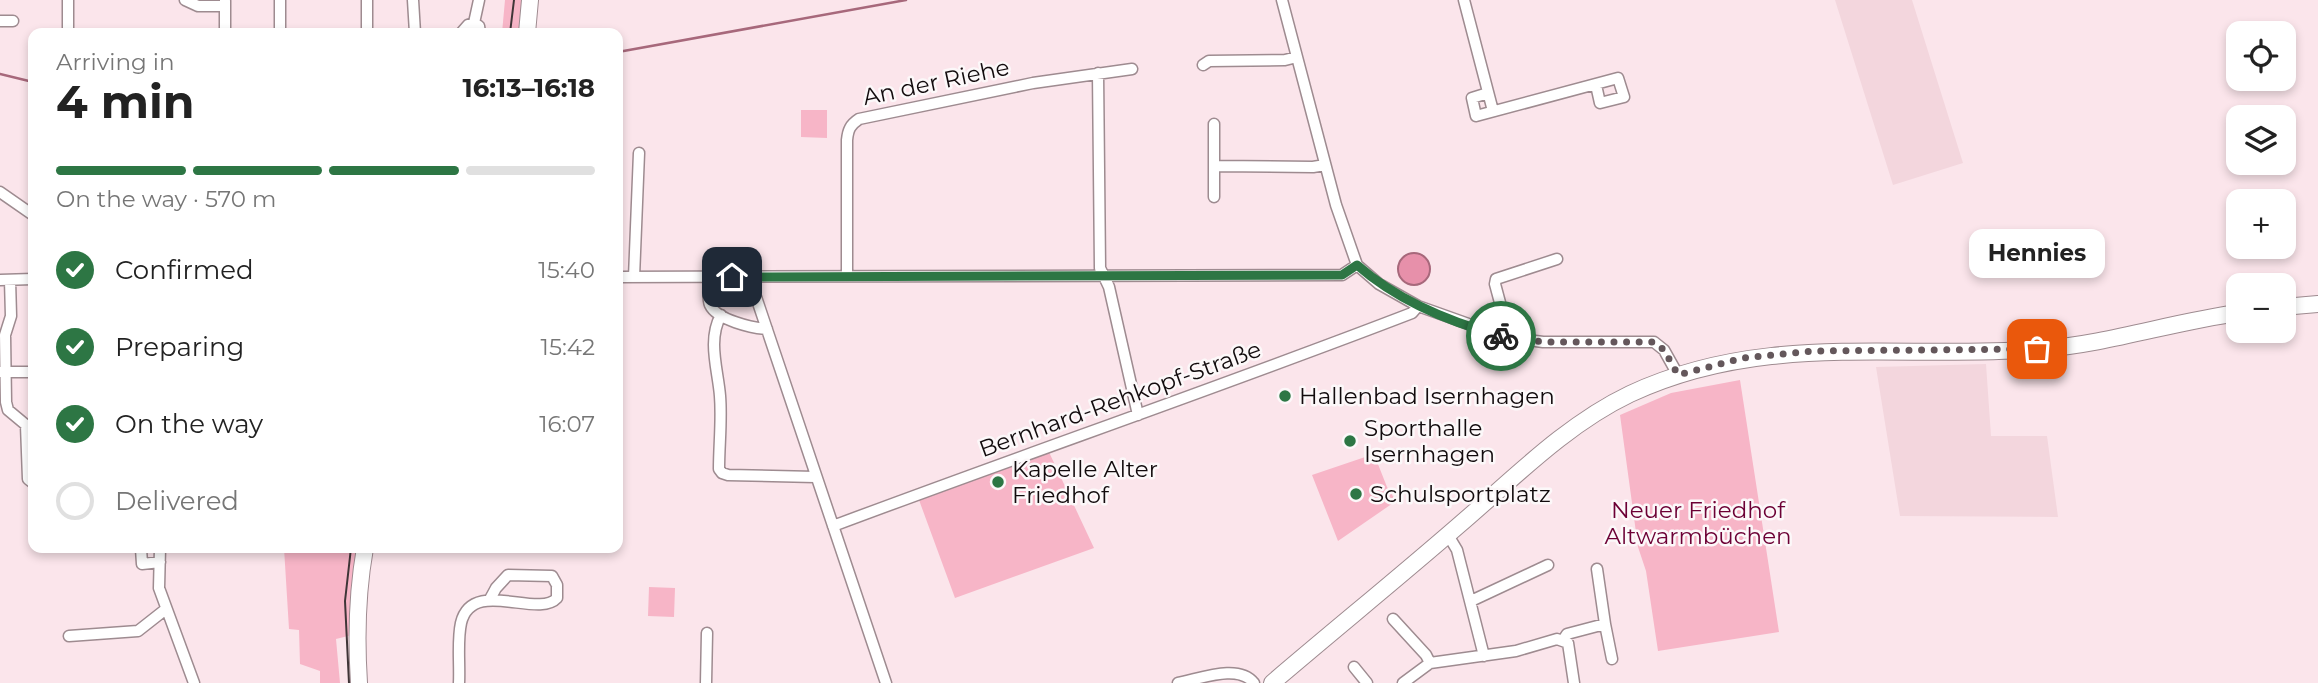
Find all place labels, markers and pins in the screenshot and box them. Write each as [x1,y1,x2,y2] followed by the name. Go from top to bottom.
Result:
[1969,230,2105,279] callout: Hennies
[702,247,762,307] pin
[2007,319,2067,379] pin
[1299,382,1555,410] place label: Hallenbad Isernhagen
[1277,388,1293,404] marker: Hallenbad Isernhagen
[1364,414,1495,468] place label: Sporthalle Isernhagen
[1342,433,1358,449] marker: Sporthalle Isernhagen
[1012,455,1158,509] place label: Kapelle Alter Friedhof
[990,474,1006,490] marker: Kapelle Alter Friedhof
[1370,480,1551,508] place label: Schulsportplatz
[1348,486,1364,502] marker: Schulsportplatz

